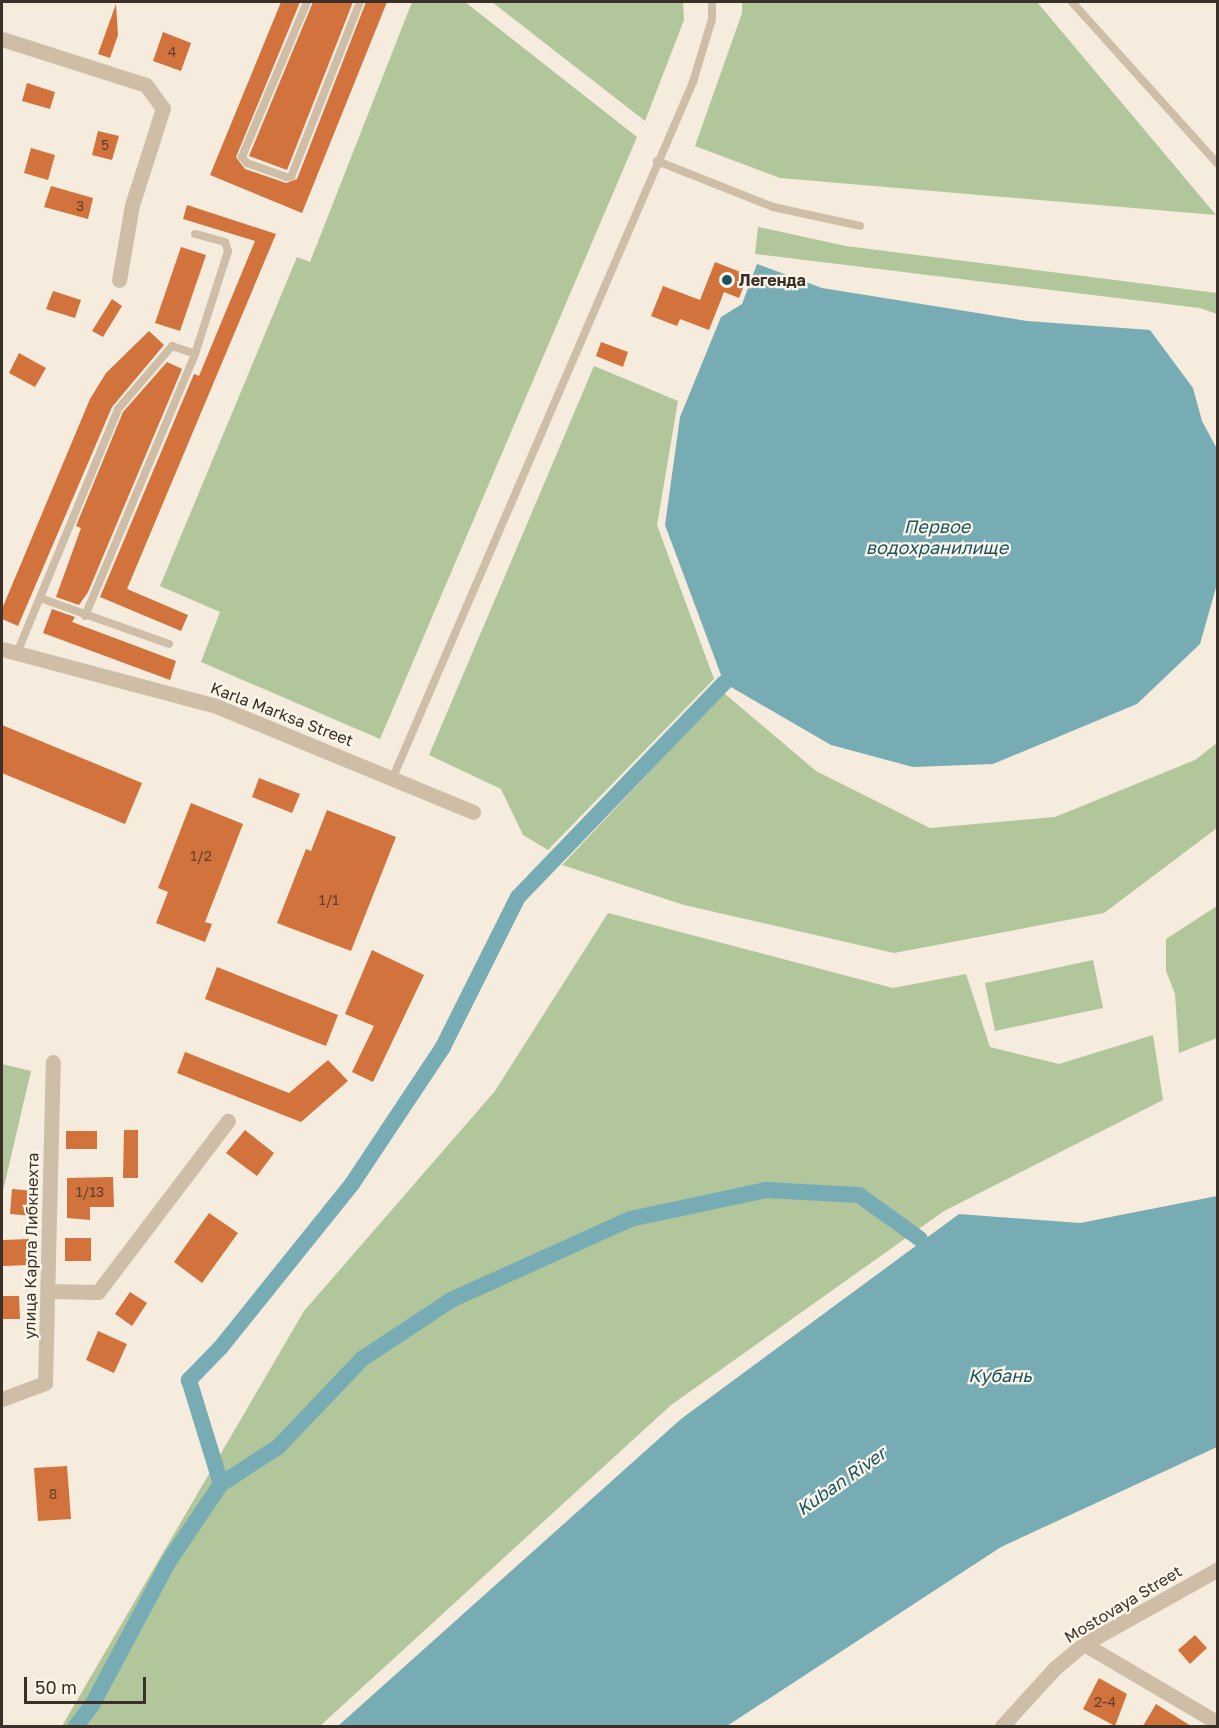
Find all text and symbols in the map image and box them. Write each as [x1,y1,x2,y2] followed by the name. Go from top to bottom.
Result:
[168,44,176,60] house number: 4
[101,137,109,153] house number: 5
[76,198,84,214] house number: 3
[739,270,806,290] place label: Легенда
[720,273,734,287] marker: Легенда
[866,516,1008,558] water label: Первое водохранилище
[208,678,356,750] street label: Karla Marksa Street
[190,848,212,864] house number: 1/2
[319,892,339,908] house number: 1/1
[20,1152,42,1340] street label: улица Карла Либкнехта
[76,1184,104,1200] house number: 1/13
[968,1364,1032,1386] water label: Кубань
[792,1442,890,1520] water label: Kuban River
[49,1486,57,1502] house number: 8
[1061,1561,1185,1647] street label: Mostovaya Street
[27,1665,148,1703] scale bar
[35,1676,77,1698] text: 50 m
[1094,1694,1116,1710] house number: 2-4

